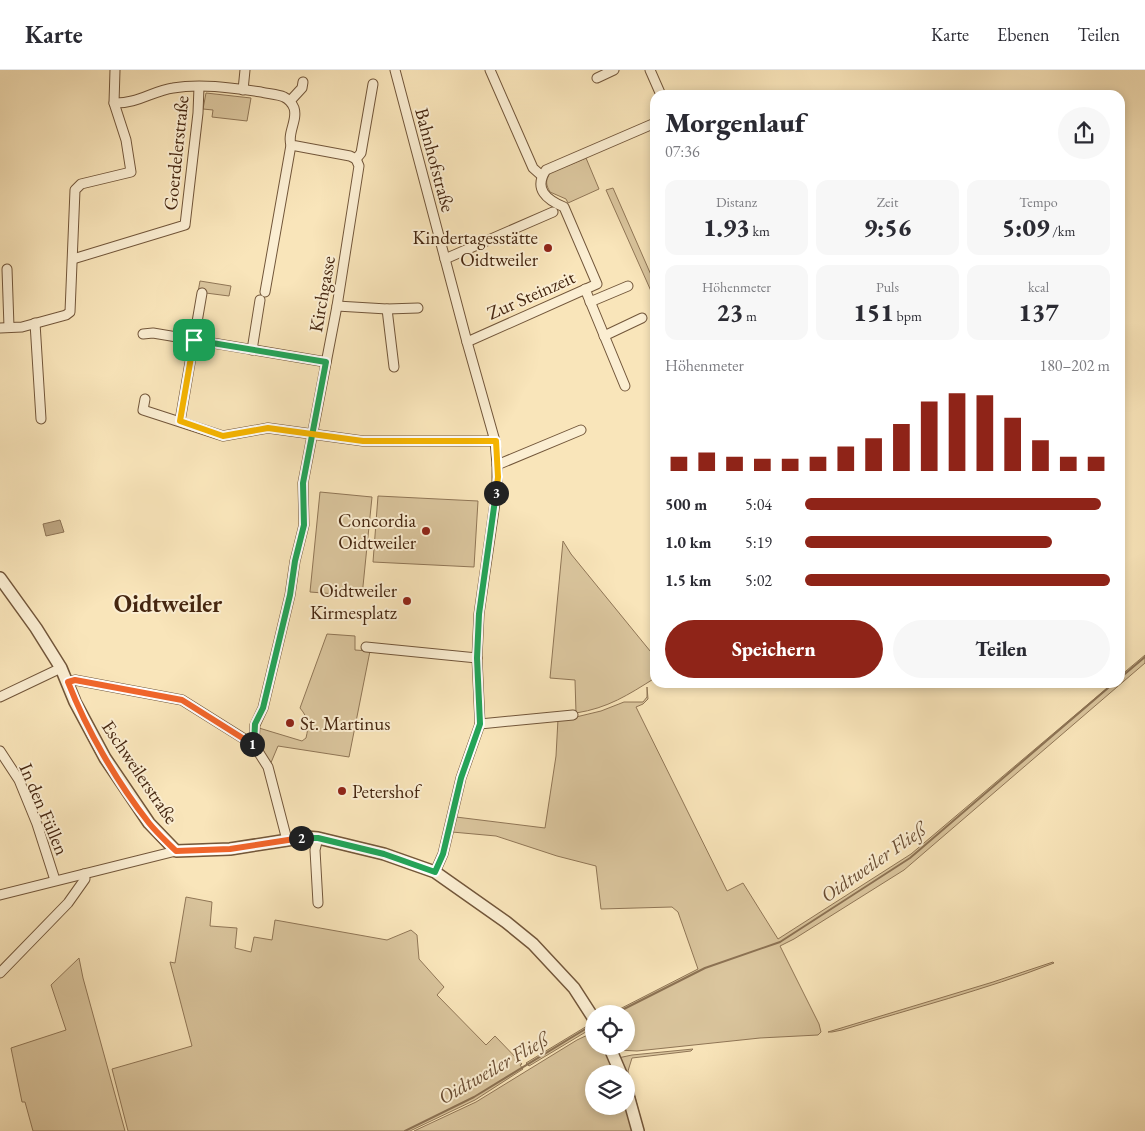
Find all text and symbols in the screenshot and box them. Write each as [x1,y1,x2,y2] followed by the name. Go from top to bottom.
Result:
[25,19,83,50] text: Karte
[931,23,969,46] text: Karte
[997,23,1050,46] text: Ebenen
[1078,23,1120,46] text: Teilen
[158,94,194,212] street label: Goerdelerstraße
[665,104,805,140] text: Morgenlauf
[409,105,461,215] street label: Bahnhofstraße
[1058,107,1110,159] button: share
[665,141,700,162] text: 07:36
[716,193,757,211] text: Distanz
[877,193,898,211] text: Zeit
[1019,193,1058,211] text: Tempo
[703,211,750,243] text: 1.93
[864,211,911,243] text: 9:56
[1002,211,1049,243] text: 5:09
[750,222,770,240] text: km
[1049,222,1075,240] text: /km
[413,225,539,272] place label: Kindertagesstätte Oidtweiler
[542,242,554,254] marker: Kindertagesstätte Oidtweiler
[303,254,341,334] street label: Kirchgasse
[483,265,579,325] street label: Zur Steinzeit
[702,278,771,296] text: Höhenmeter
[876,278,899,296] text: Puls
[1028,278,1049,296] text: kcal
[716,296,743,328] text: 23
[853,296,894,328] text: 151
[1018,296,1059,328] text: 137
[743,307,757,325] text: m
[894,307,922,325] text: bpm
[173,319,215,361] pin
[180,326,208,354] icon: arrive
[665,355,744,376] text: Höhenmeter
[1039,355,1110,376] text: 180–202 m
[484,480,508,506] pin: 3
[493,484,500,502] text: 3
[665,494,707,515] text: 500 m
[745,494,772,515] text: 5:04
[338,508,417,555] place label: Concordia Oidtweiler
[420,525,432,537] marker: Concordia Oidtweiler
[665,532,711,553] text: 1.0 km
[745,532,772,553] text: 5:19
[665,570,711,591] text: 1.5 km
[745,570,772,591] text: 5:02
[310,578,398,625] place label: Oidtweiler Kirmesplatz
[114,588,222,619] district label: Oidtweiler
[401,595,413,607] marker: Oidtweiler Kirmesplatz
[665,620,883,678] button: Speichern
[893,620,1110,678] button: Teilen
[300,711,390,736] place label: St. Martinus
[96,715,184,829] street label: Eschweilerstraße
[284,717,296,729] marker: St. Martinus
[240,732,264,756] pin: 1
[249,735,256,753] text: 1
[13,759,75,859] street label: In den Füllen
[352,779,422,804] place label: Petershof
[336,785,348,797] marker: Petershof
[815,815,933,908] water label: Oidtweiler Fließ
[288,826,314,850] pin: 2
[298,829,305,847] text: 2
[585,1005,635,1115] map controls
[585,1005,635,1055] button: locate
[433,1025,555,1110] water label: Oidtweiler Fließ
[585,1065,635,1115] button: layers

